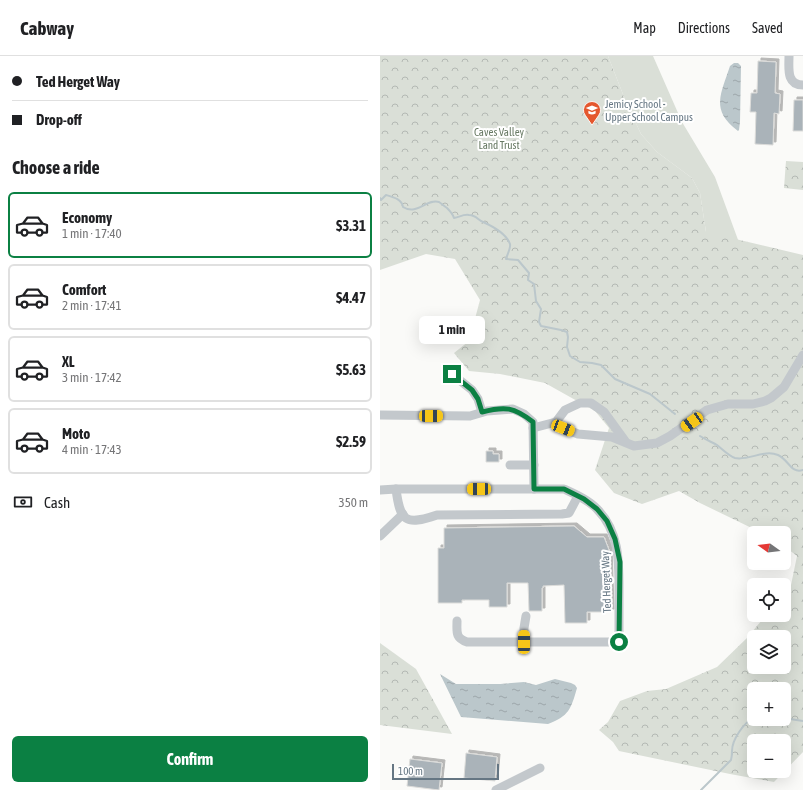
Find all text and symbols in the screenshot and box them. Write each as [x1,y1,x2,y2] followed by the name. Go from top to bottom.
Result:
[20,17,74,39] text: Cabway
[633,20,656,36] text: Map
[678,20,730,36] text: Directions
[752,20,783,36] text: Saved
[36,73,120,90] text: Ted Herget Way
[605,98,693,123] place label: Jemicy School - Upper School Campus
[582,100,602,125] school or university icon: Jemicy School - Upper School Campus
[36,111,82,128] text: Drop-off
[474,126,525,151] park label: Caves Valley Land Trust
[12,157,100,178] text: Choose a ride
[14,207,50,243] icon: car
[62,209,112,226] text: Economy
[336,217,366,234] text: $3.31
[62,226,122,241] text: 1 min · 17:40
[14,279,50,315] icon: car
[62,281,106,298] text: Comfort
[336,289,366,306] text: $4.47
[62,298,122,313] text: 2 min · 17:41
[419,316,485,344] callout: 1 min
[439,322,465,337] text: 1 min
[14,351,50,387] icon: car
[62,353,75,370] text: XL
[336,361,366,378] text: $5.63
[443,365,461,383] route end
[62,370,122,385] text: 3 min · 17:42
[419,410,443,422] car
[679,410,705,434] car
[550,418,576,438] car
[14,423,50,459] icon: car
[62,425,90,442] text: Moto
[336,433,366,450] text: $2.59
[62,442,122,457] text: 4 min · 17:43
[467,483,491,495] car
[12,491,34,513] icon: cash
[44,494,70,511] text: Cash
[339,495,368,510] text: 350 m
[747,526,791,570] north arrow
[747,526,791,778] map controls
[599,551,613,613] street label: Ted Herget Way
[747,578,791,622] button: locate
[518,630,530,654] car
[747,630,791,674] button: layers
[610,633,628,651] route start
[747,682,791,726] button: +
[747,734,791,778] button: −
[12,736,368,782] button: Confirm
[392,762,499,781] scale bar
[398,765,423,777] text: 100 m

